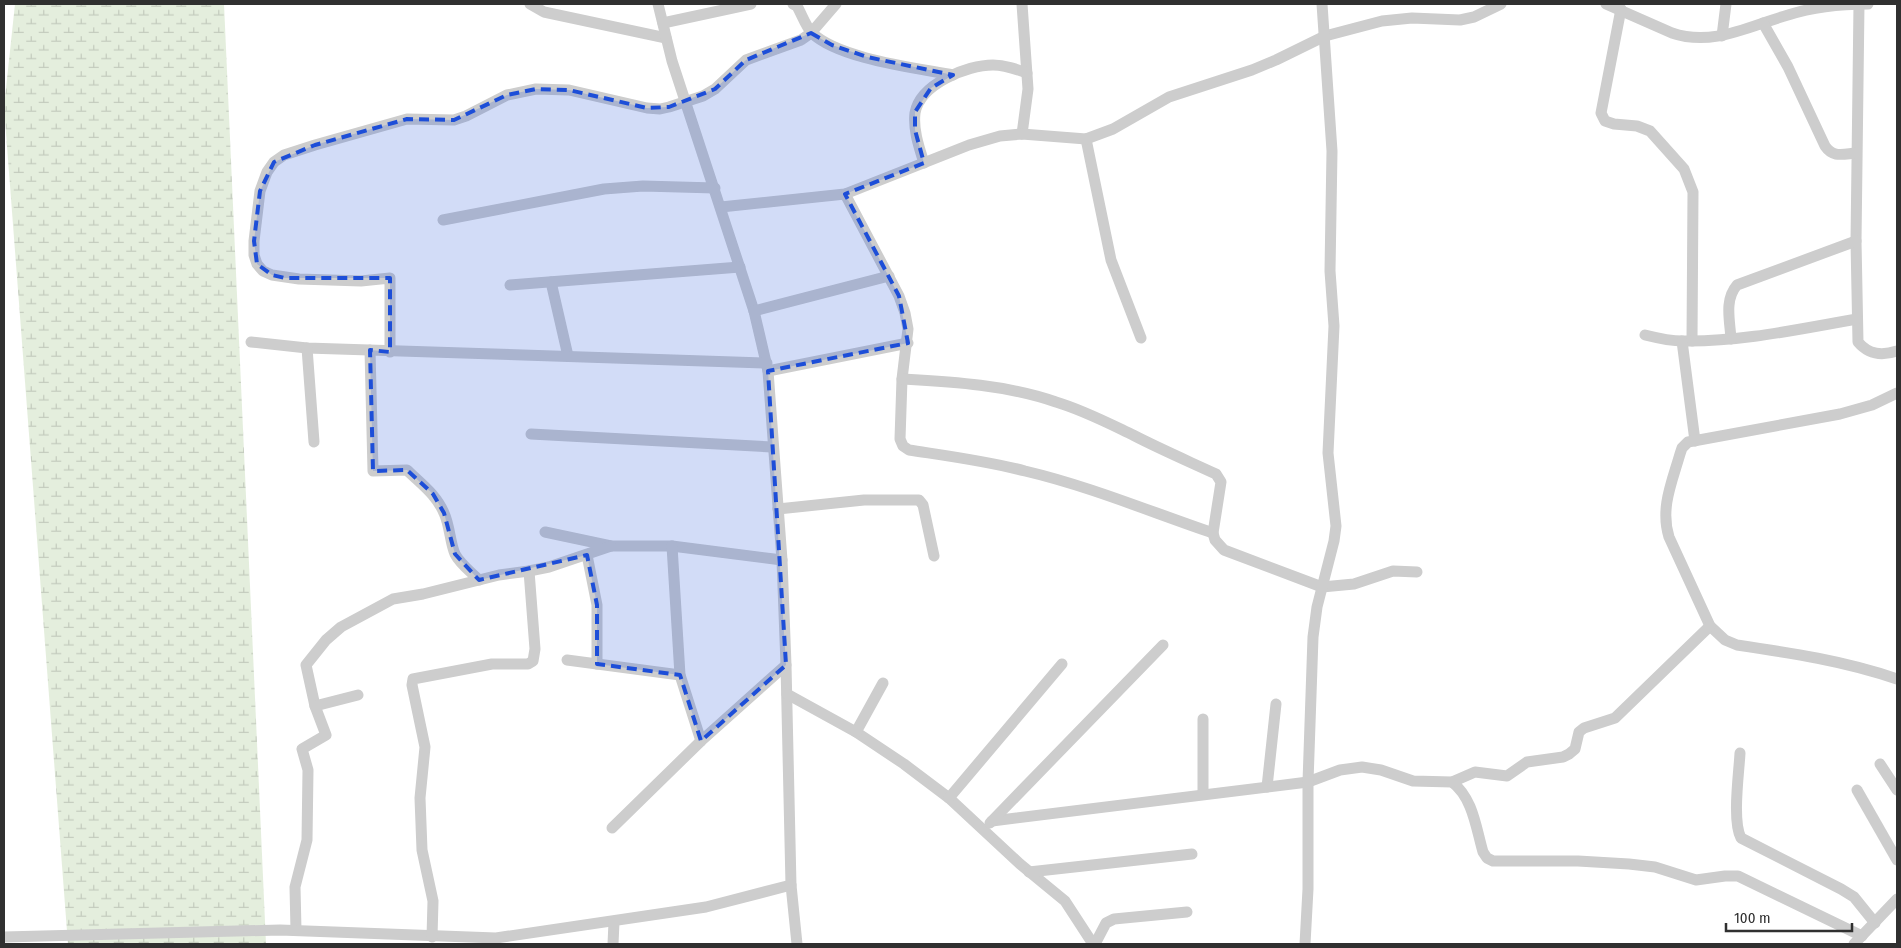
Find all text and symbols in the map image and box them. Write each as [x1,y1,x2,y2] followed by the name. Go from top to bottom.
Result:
[1726,900,1852,932] scale bar
[1734,909,1771,927] text: 100 m

